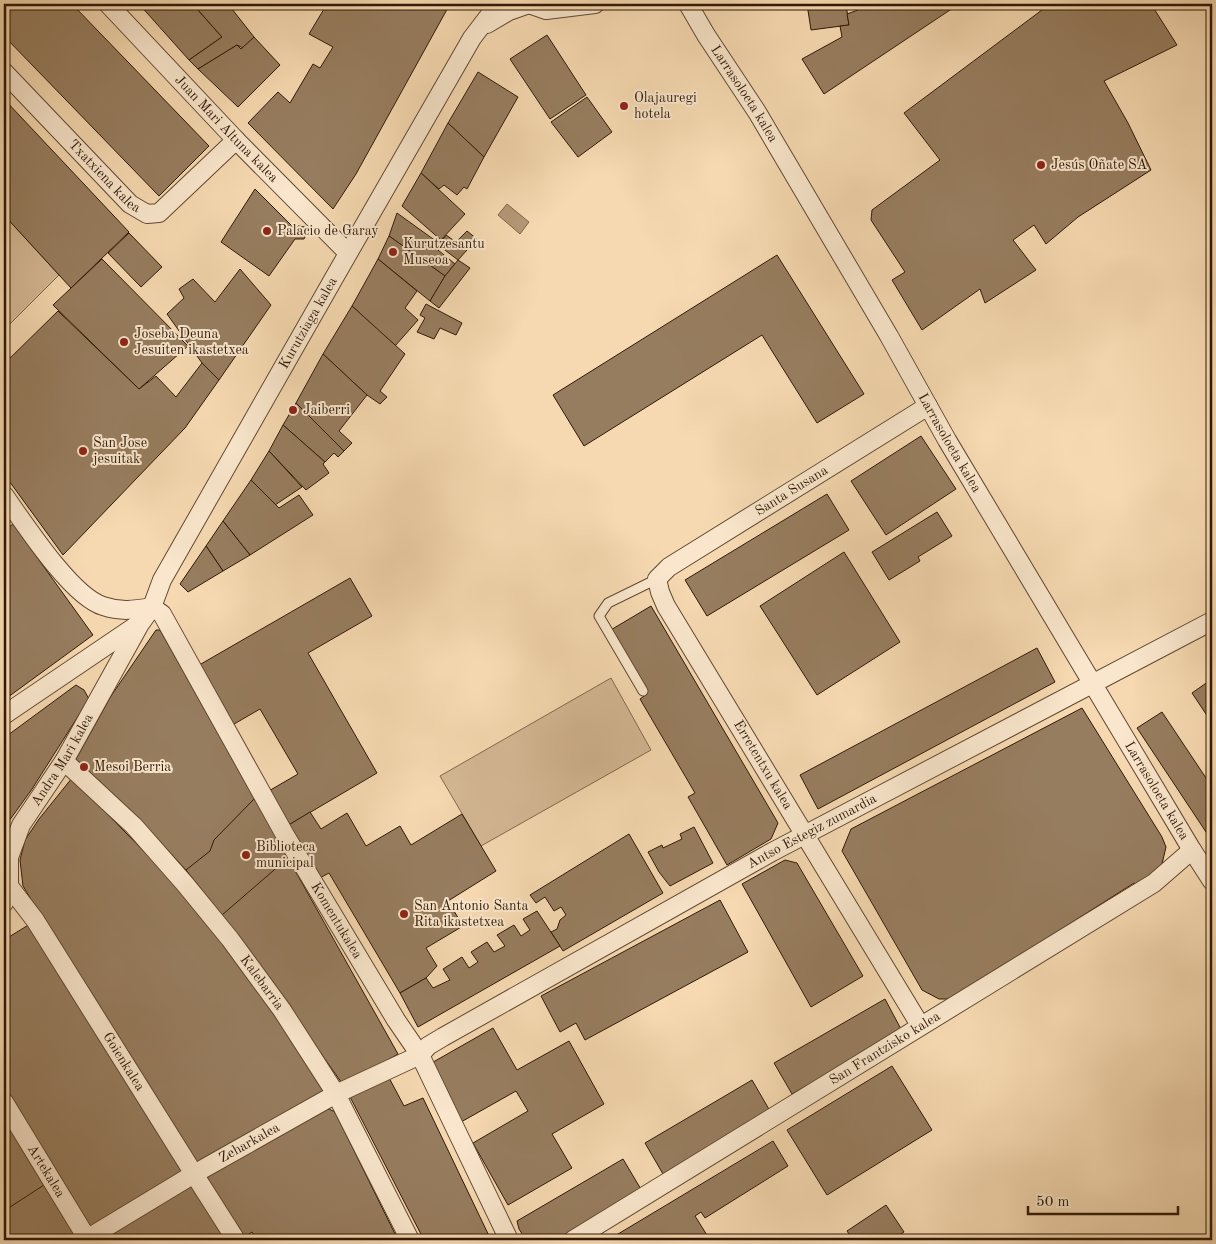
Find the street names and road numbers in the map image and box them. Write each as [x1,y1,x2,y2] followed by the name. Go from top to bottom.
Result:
[708,43,780,145] street label: Larrasoloeta kalea
[172,73,281,185] street label: Juan Mari Altuna kalea
[66,137,143,216] street label: Txatxiena kalea
[277,275,340,371] street label: Kurutziaga kalea
[915,391,984,495] street label: Larrasoloeta kalea
[753,463,831,518] street label: Santa Susana
[29,711,96,809] street label: Andra Mari kalea
[731,718,795,812] street label: Erretentxu kalea
[1122,739,1191,843] street label: Larrasoloeta kalea
[745,791,879,871] street label: Antso Estegiz zumardia
[308,880,365,961] street label: Komentukalea
[237,953,287,1013] street label: Kalebarria
[827,1009,943,1088] street label: San Frantzisko kalea
[100,1030,147,1094] street label: Goienkalea
[217,1120,282,1165] street label: Zeharkalea
[25,1142,68,1200] street label: Artekalea

